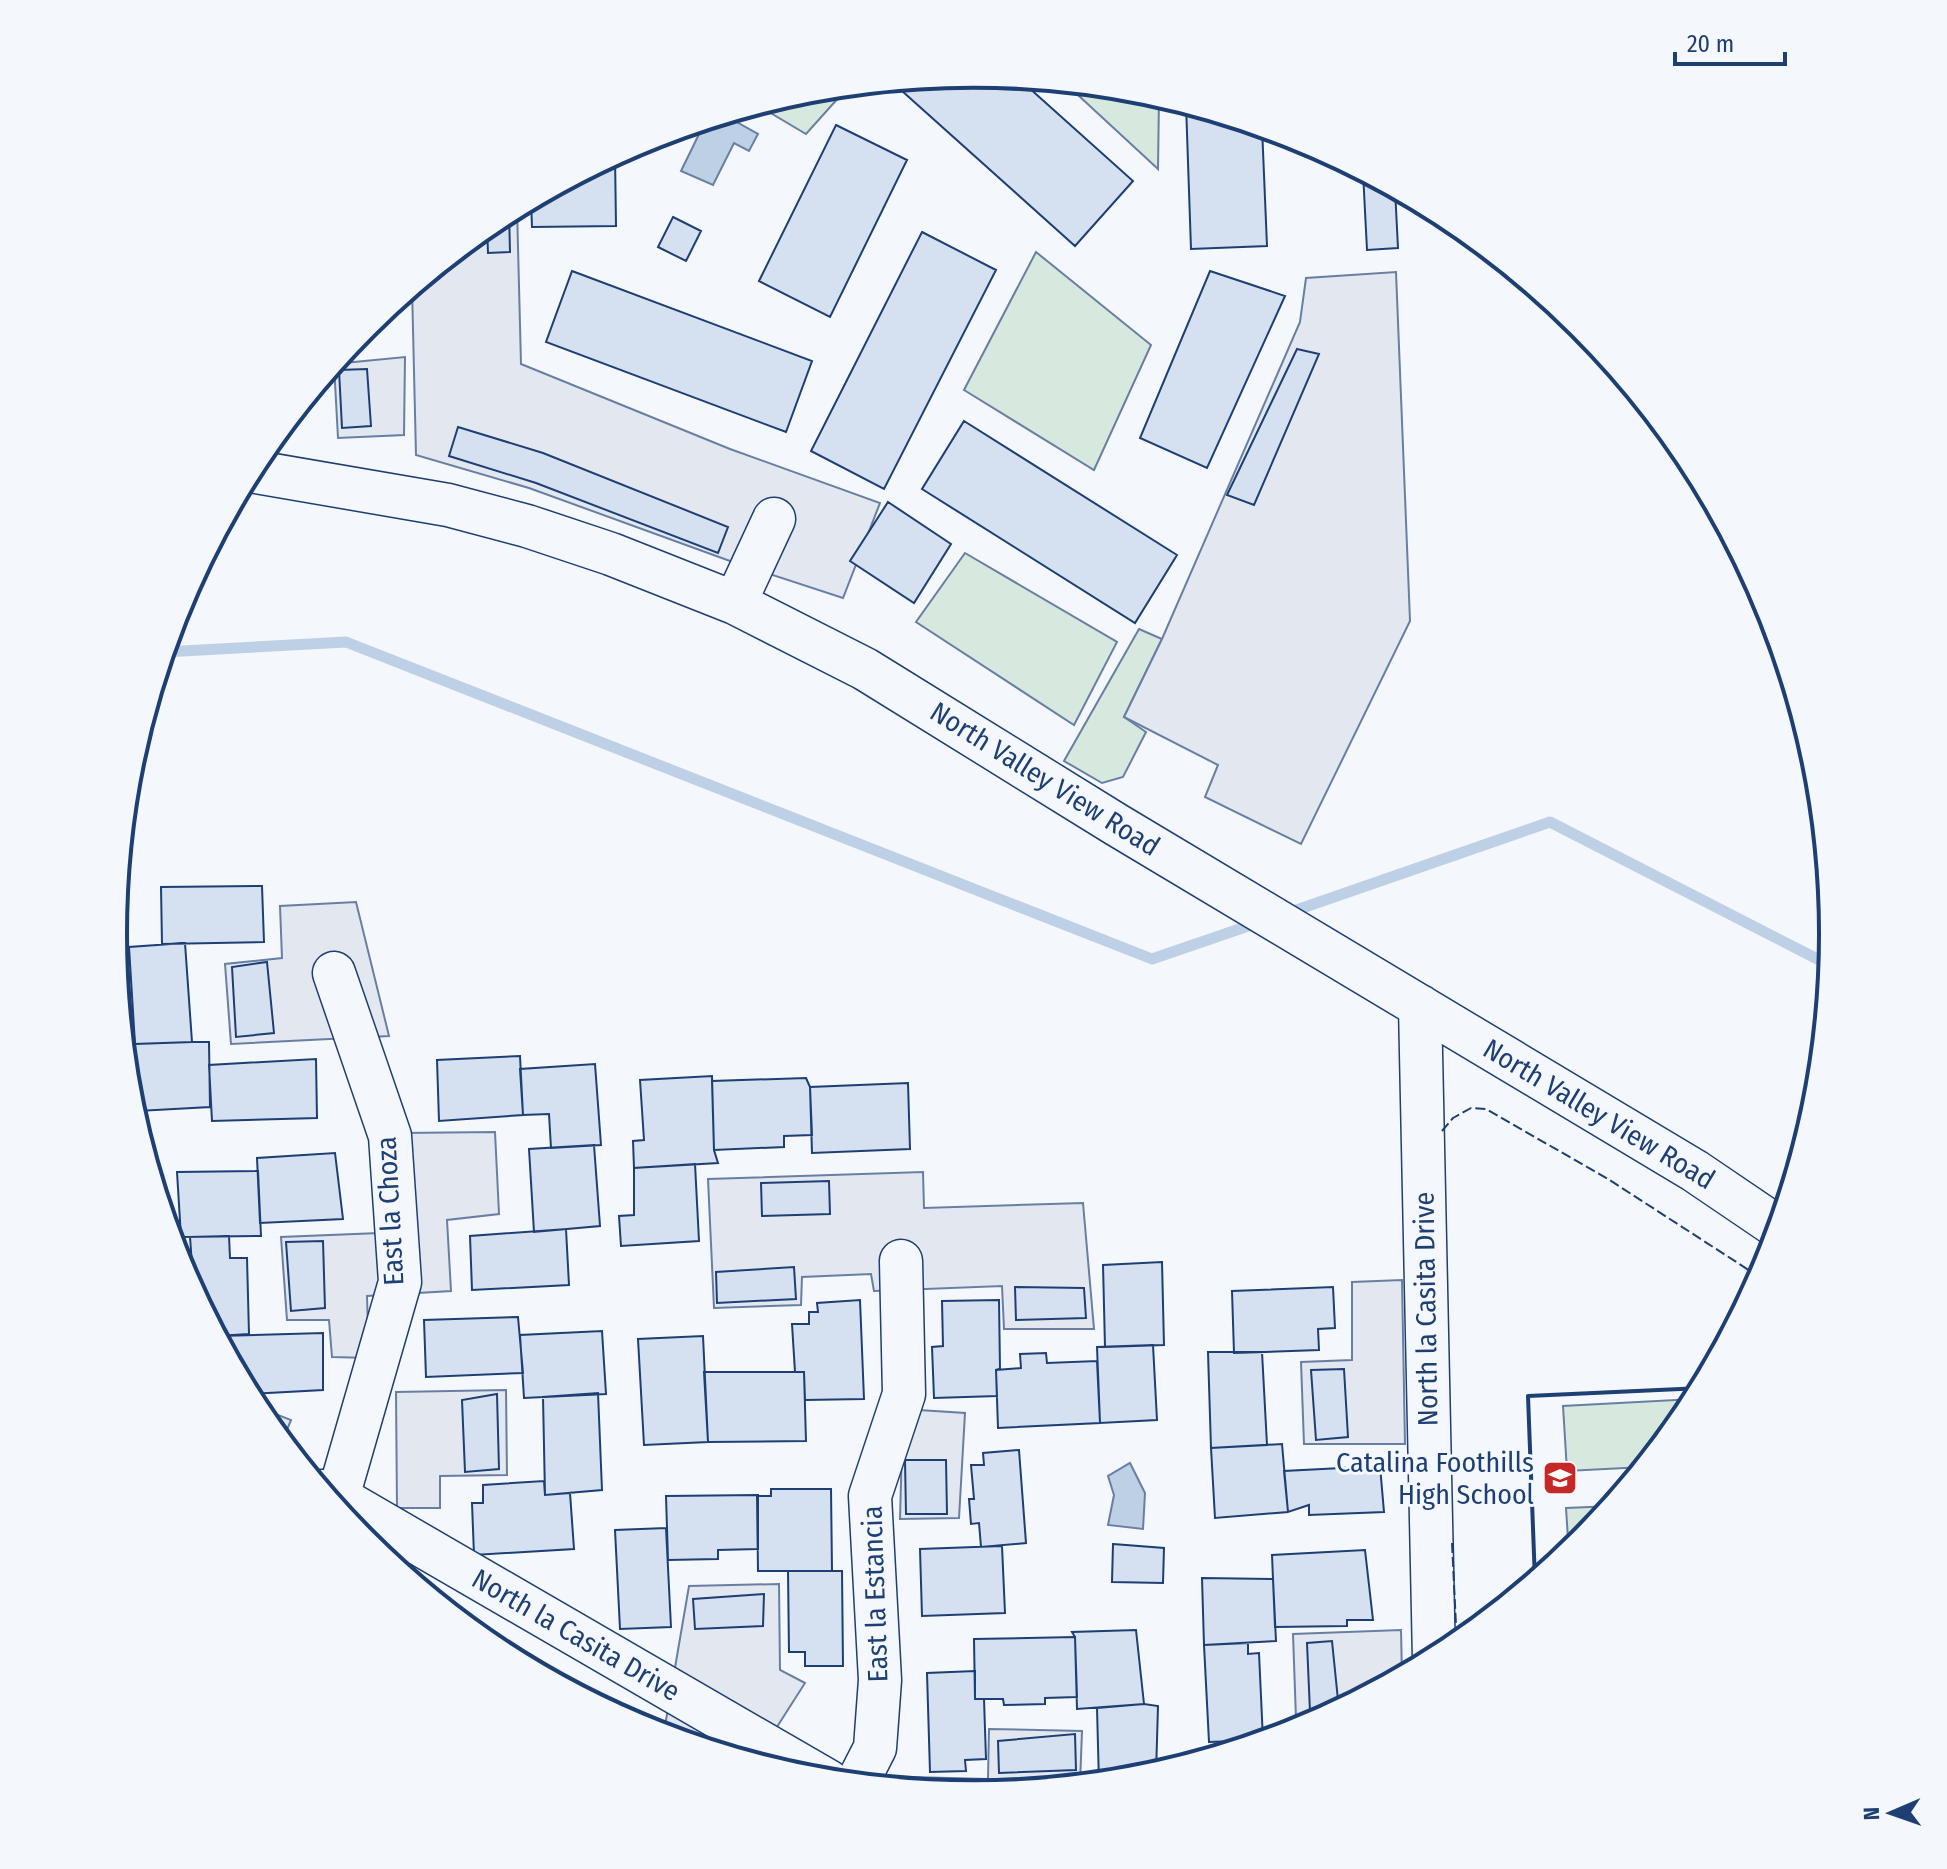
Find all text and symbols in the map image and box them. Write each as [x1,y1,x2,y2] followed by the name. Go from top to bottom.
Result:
[1675,16,1785,66] scale bar
[1687,30,1734,58] text: 20 m
[924,695,1166,863] street label: North Valley View Road
[1477,1032,1721,1196] street label: North Valley View Road
[370,1136,410,1286] street label: East la Choza
[1407,1191,1445,1427] street label: North la Casita Drive
[1336,1446,1534,1511] place label: Catalina Foothills High School
[1541,1459,1579,1497] school or university icon: Catalina Foothills High School
[855,1505,895,1683] street label: East la Estancia
[466,1562,686,1708] street label: North la Casita Drive
[1851,1773,1931,1853] north arrow
[1858,1807,1885,1821] text: N

